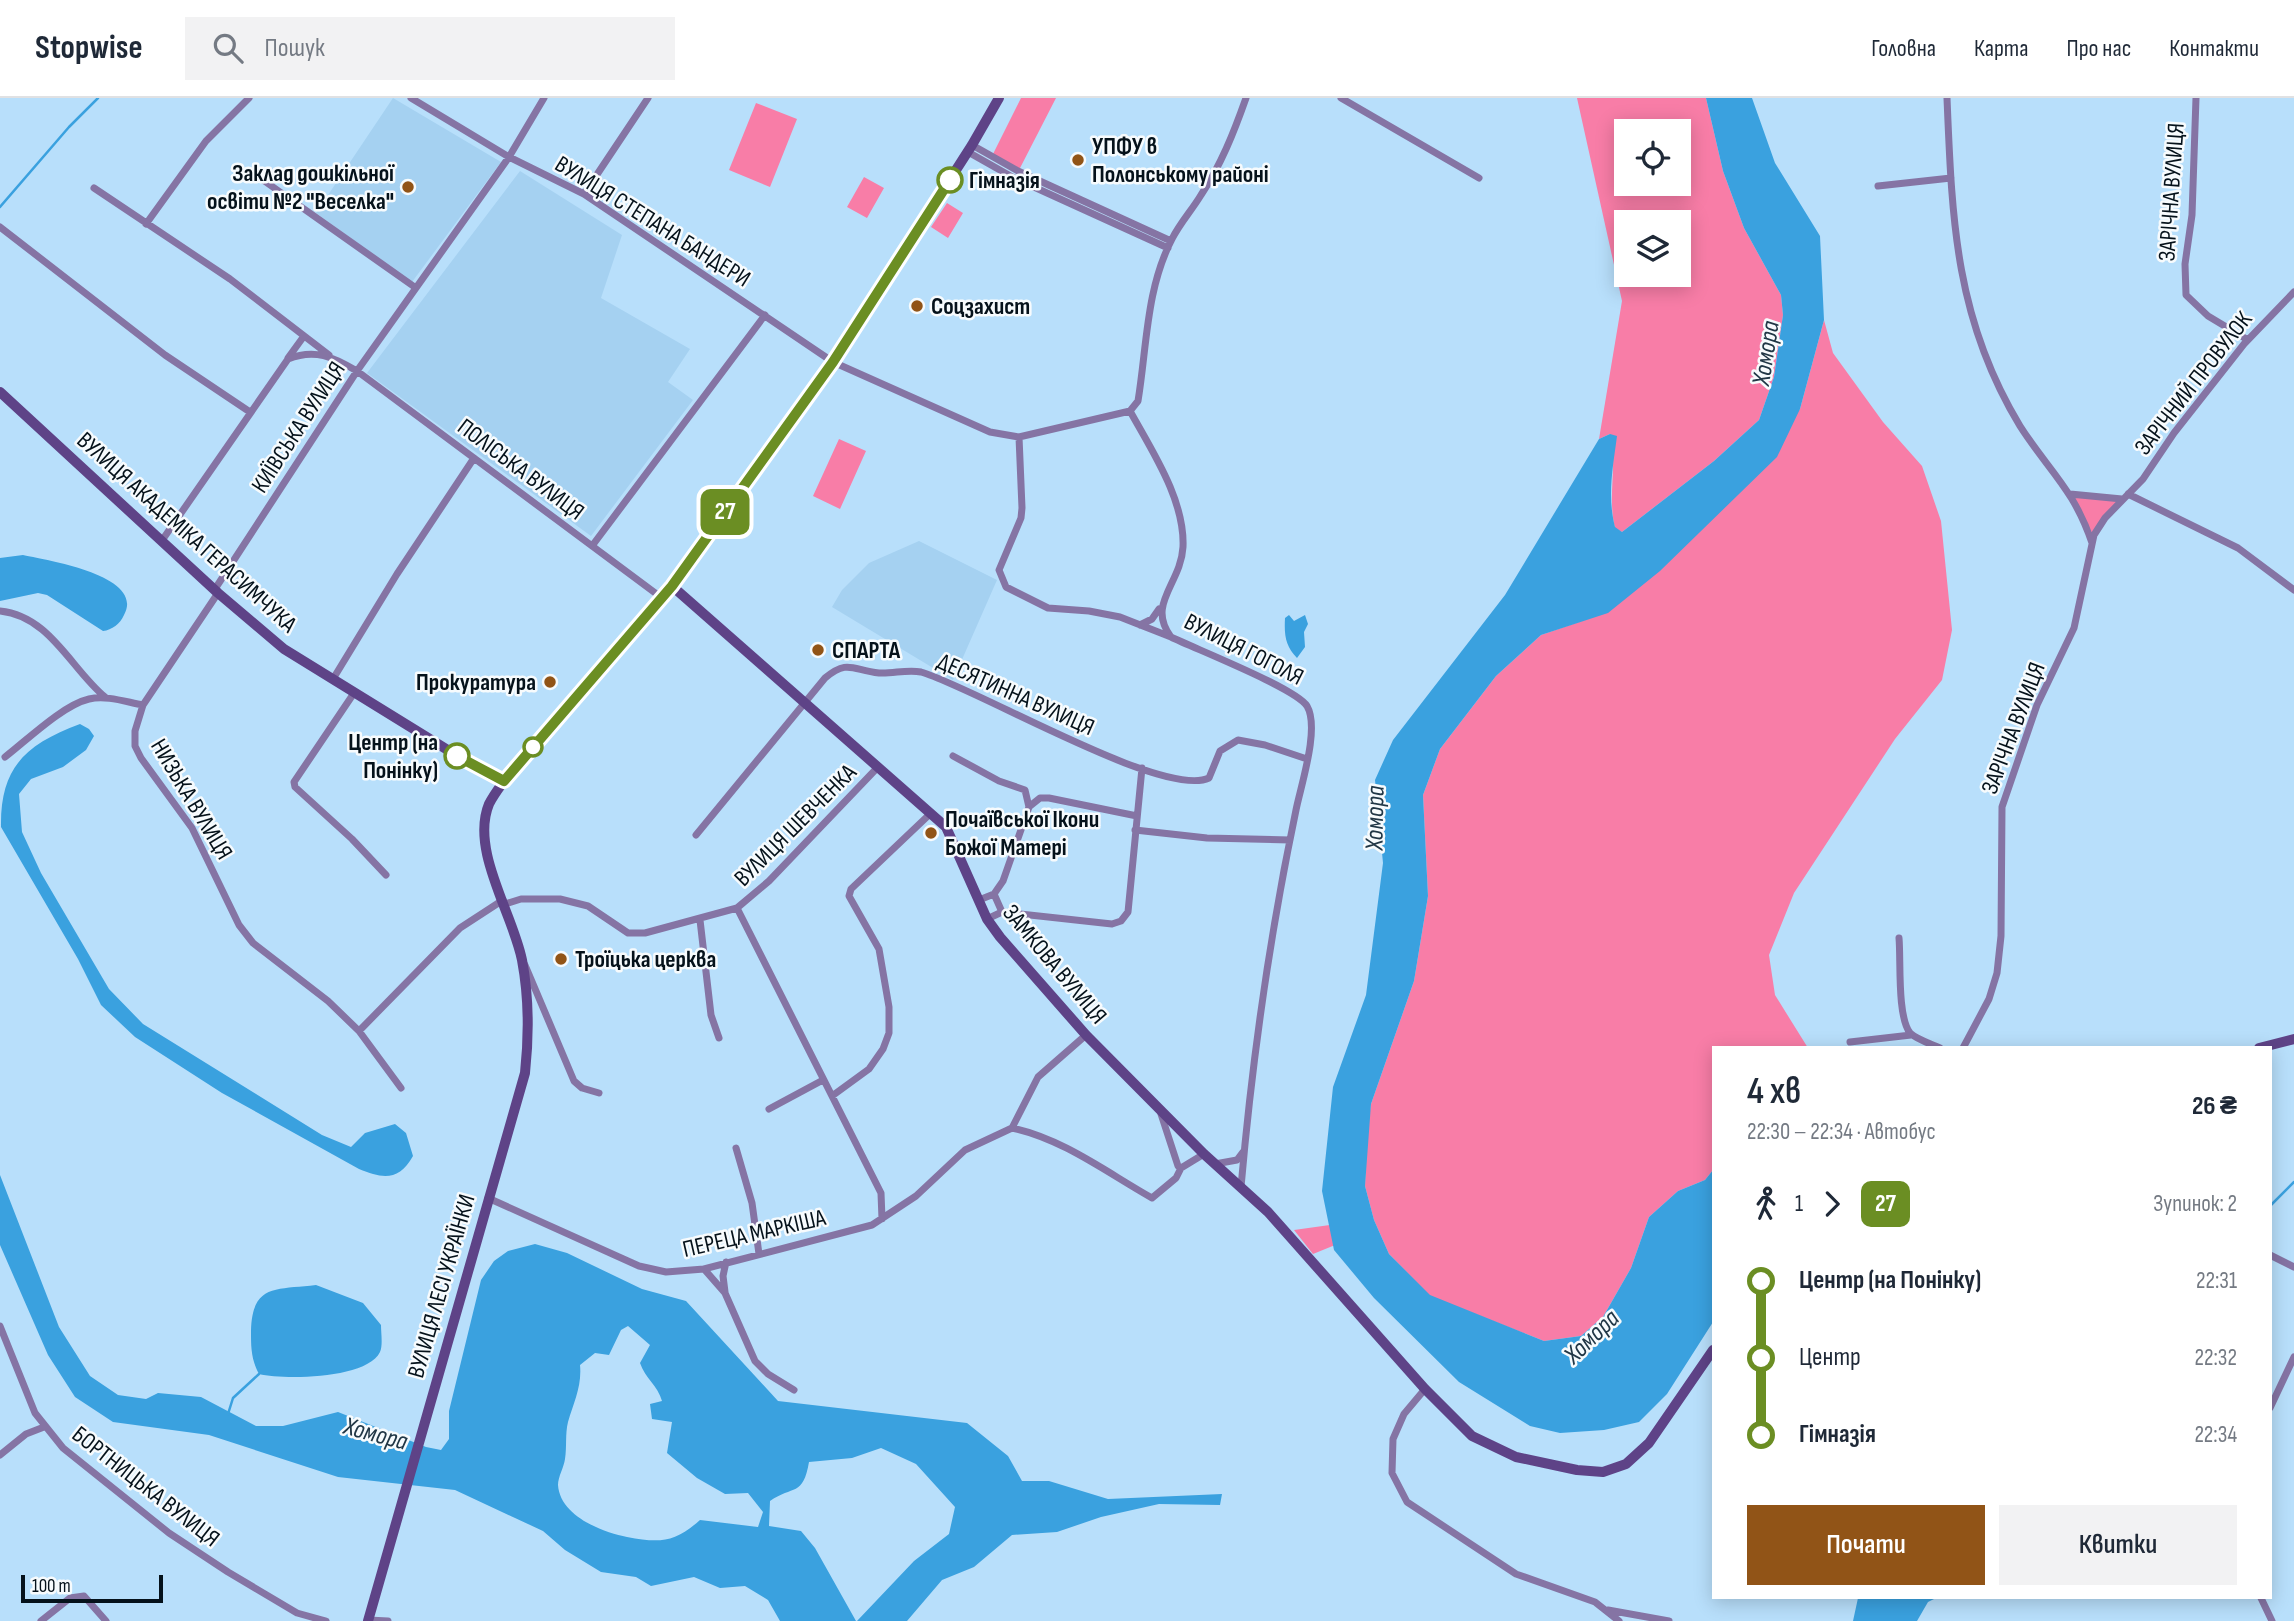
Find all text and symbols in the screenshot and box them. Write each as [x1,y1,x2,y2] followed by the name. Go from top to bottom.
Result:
[185,17,675,80] search box
[35,28,143,68] text: Stopwise
[209,29,247,67] icon: search
[265,33,325,64] text: Пошук
[1871,34,1936,63] text: Головна
[1974,34,2028,63] text: Карта
[2066,34,2131,63] text: Про нас
[2169,34,2259,63] text: Контакти
[1614,119,1691,287] map controls
[1614,119,1691,196] button: locate
[2152,122,2191,262] street label: ЗАРІЧНА ВУЛИЦЯ
[1092,132,1269,189] place label: УПФУ в Полонському районі
[550,150,756,293] street label: ВУЛИЦЯ СТЕПАНА БАНДЕРИ
[1070,152,1086,168] marker: УПФУ в Полонському районі
[207,159,395,216] place label: Заклад дошкільної освіти №2 "Веселка"
[969,166,1040,195] place label: Гімназія
[937,167,963,193] marker: Гімназія
[400,179,416,195] marker: Заклад дошкільної освіти №2 "Веселка"
[1614,210,1691,287] button: layers
[931,292,1030,321] place label: Соцзахист
[909,298,925,314] marker: Соцзахист
[2128,306,2259,461] street label: ЗАРІЧНИЙ ПРОВУЛОК
[1746,318,1787,389] water label: Хомора
[245,356,352,498] street label: КИЇВСЬКА ВУЛИЦЯ
[452,412,590,526] street label: ПОЛІСЬКА ВУЛИЦЯ
[71,426,303,639] street label: ВУЛИЦЯ АКАДЕМІКА ГЕРАСИМЧУКА
[694,489,756,535] line badge: 27
[715,497,736,526] text: 27
[1179,607,1308,692] street label: ВУЛИЦЯ ГОГОЛЯ
[832,636,901,665] place label: СПАРТА
[810,642,826,658] marker: СПАРТА
[933,647,1099,742] street label: ДЕСЯТИННА ВУЛИЦЯ
[1975,658,2052,798] street label: ЗАРІЧНА ВУЛИЦЯ
[416,668,536,697] place label: Прокуратура
[542,674,558,690] marker: Прокуратура
[348,728,438,785] place label: Центр (на Понінку)
[144,734,239,865] street label: НИЗЬКА ВУЛИЦЯ
[523,737,543,757] unlabelled marker
[444,743,470,769] marker: Центр (на Понінку)
[728,758,863,892] street label: ВУЛИЦЯ ШЕВЧЕНКА
[1359,785,1392,852] water label: Хомора
[945,805,1099,862] place label: Почаївської Ікони Божої Матері
[923,825,939,841] marker: Почаївської Ікони Божої Матері
[996,899,1113,1030] street label: ЗАМКОВА ВУЛИЦЯ
[575,945,716,974] place label: Троїцька церква
[553,951,569,967] marker: Троїцька церква
[1747,1069,1801,1114] text: 4 хв
[2192,1091,2237,1122] text: 26 ₴
[1747,1118,1936,1146] text: 22:30 – 22:34 · Автобус
[1747,1185,1785,1223] icon: walk
[1813,1185,1851,1223] icon: forward
[1875,1189,1896,1218] text: 27
[1795,1190,1803,1218] text: 1
[2153,1190,2237,1218] text: Зупинок: 2
[401,1191,482,1381] street label: ВУЛИЦЯ ЛЕСІ УКРАЇНКИ
[680,1203,829,1264] street label: ПЕРЕЦА МАРКІША
[1799,1265,1981,1296] text: Центр (на Понінку)
[2196,1267,2237,1295] text: 22:31
[1557,1303,1626,1371] water label: Хомора
[1799,1342,1861,1373] text: Центр
[2195,1344,2237,1372] text: 22:32
[339,1411,411,1458] water label: Хомора
[1799,1419,1876,1450] text: Гімназія
[66,1420,225,1553] street label: БОРТНИЦЬКА ВУЛИЦЯ
[2194,1421,2237,1449] text: 22:34
[1747,1505,1985,1585] button: Почати
[1999,1505,2237,1585] button: Квитки
[21,1572,163,1604] scale bar
[32,1575,71,1598] text: 100 m

